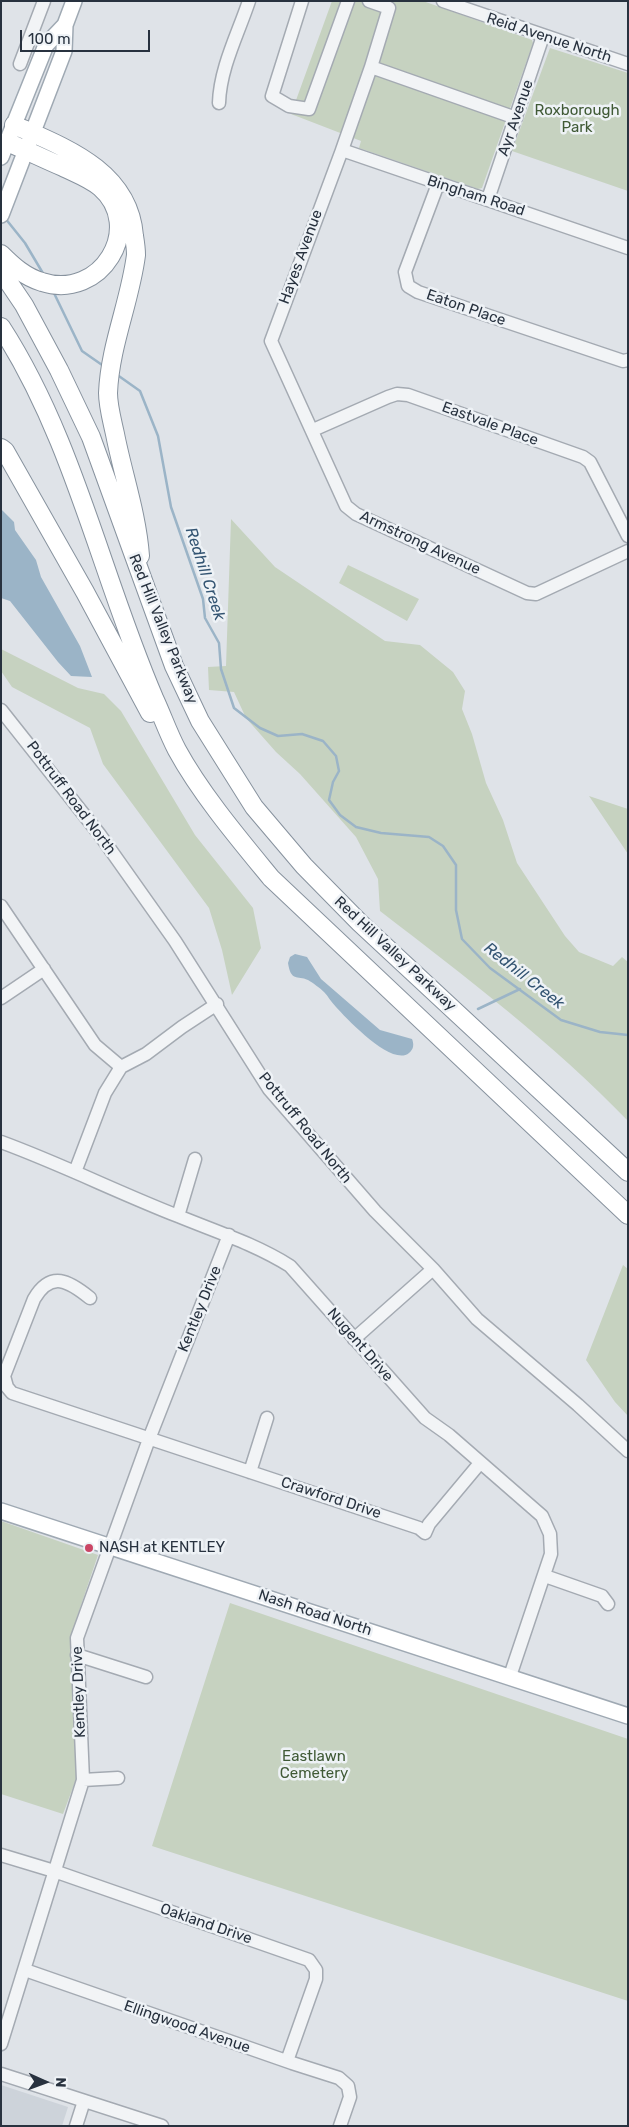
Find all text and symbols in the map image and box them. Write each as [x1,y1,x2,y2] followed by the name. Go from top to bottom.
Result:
[484,9,614,67] street label: Reid Avenue North
[22,20,152,52] scale bar
[28,30,70,48] text: 100 m
[495,77,537,159] street label: Ayr Avenue
[534,102,620,137] park label: Roxborough Park
[425,172,527,220] street label: Bingham Road
[276,207,326,307] street label: Hayes Avenue
[424,286,508,330] street label: Eaton Place
[439,398,541,450] street label: Eastvale Place
[357,507,483,579] street label: Armstrong Avenue
[181,525,229,623] water label: Redhill Creek
[125,551,201,707] street label: Red Hill Valley Parkway
[22,738,120,858] street label: Pottruff Road North
[330,893,460,1015] street label: Red Hill Valley Parkway
[480,939,568,1013] water label: Redhill Creek
[255,1069,355,1187] street label: Pottruff Road North
[174,1263,226,1355] street label: Kentley Drive
[323,1305,397,1385] street label: Nugent Drive
[279,1473,383,1523] street label: Crawford Drive
[99,1539,225,1557] place label: NASH at KENTLEY
[83,1542,95,1554] marker: NASH at KENTLEY
[256,1586,374,1640] street label: Nash Road North
[68,1646,90,1738] street label: Kentley Drive
[280,1748,348,1783] park label: Eastlawn Cemetery
[158,1900,254,1948] street label: Oakland Drive
[122,1997,252,2057] street label: Ellingwood Avenue
[20,2057,70,2107] north arrow
[52,2077,69,2088] text: N

